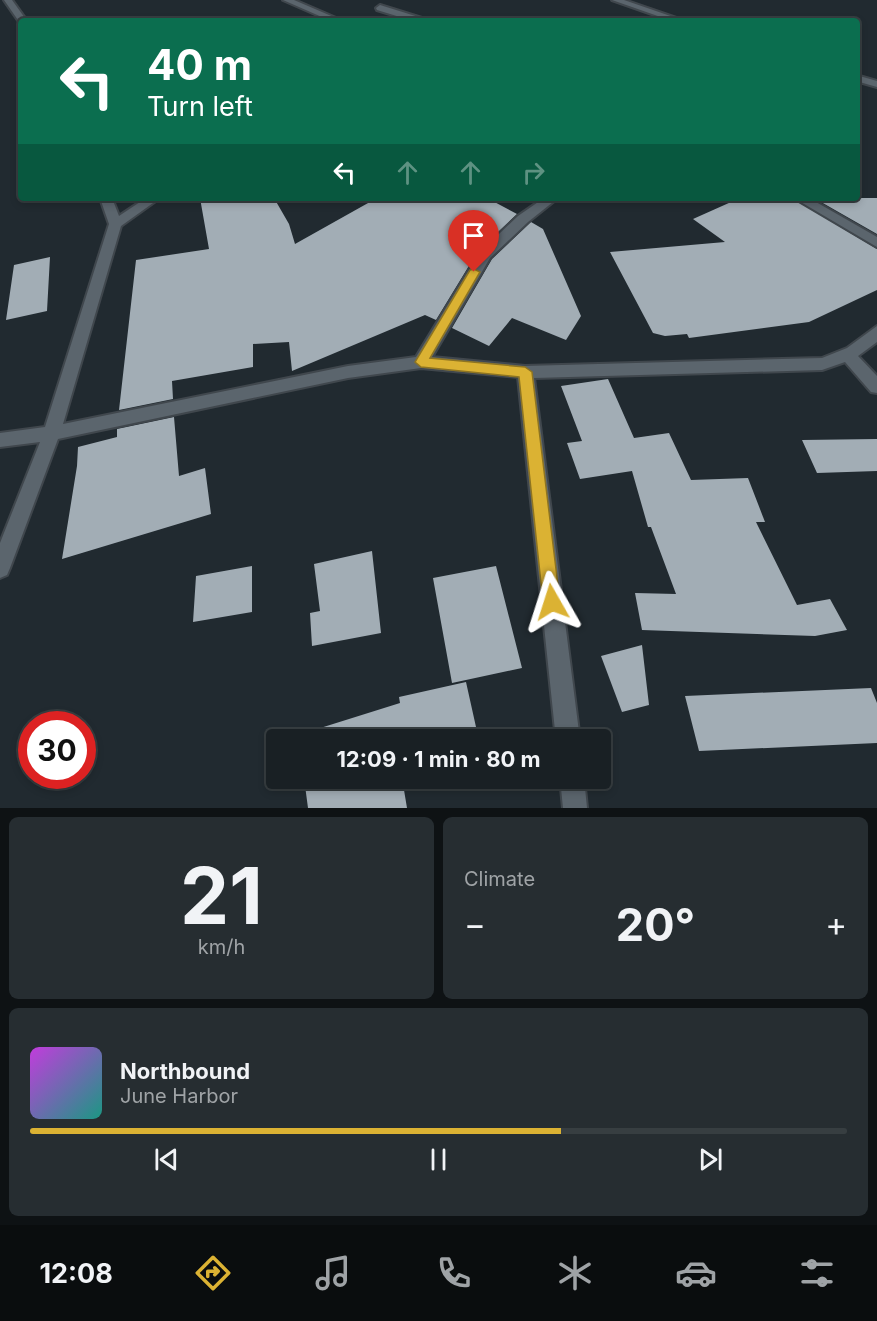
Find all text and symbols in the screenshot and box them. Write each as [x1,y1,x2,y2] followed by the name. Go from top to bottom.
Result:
[147,39,252,90] text: 40 m
[48,42,126,120] icon: left
[147,90,253,123] text: Turn left
[328,156,361,189] icon: left
[391,156,424,189] icon: ahead
[454,156,487,189] icon: ahead
[517,156,550,189] icon: right
[448,210,499,272] pin
[457,219,490,252] icon: arrive
[520,570,584,634] position arrow
[18,711,96,789] speed limit sign: 30
[336,746,541,772] text: 12:09 · 1 min · 80 m
[180,848,263,943] text: 21
[464,867,535,891] text: Climate
[616,897,695,952] text: 20°
[464,904,486,944] text: −
[825,904,847,944] text: +
[198,935,245,959] text: km/h
[120,1058,250,1084] text: Northbound
[120,1084,238,1108] text: June Harbor
[150,1143,183,1176] icon: previous
[422,1143,455,1176] icon: pause
[694,1143,727,1176] icon: next
[192,1252,234,1294] icon: directions
[312,1252,354,1294] icon: music
[433,1252,475,1294] icon: phone
[554,1252,596,1294] icon: climate
[675,1252,717,1294] icon: car
[796,1252,838,1294] icon: filters
[39,1257,113,1290] text: 12:08

